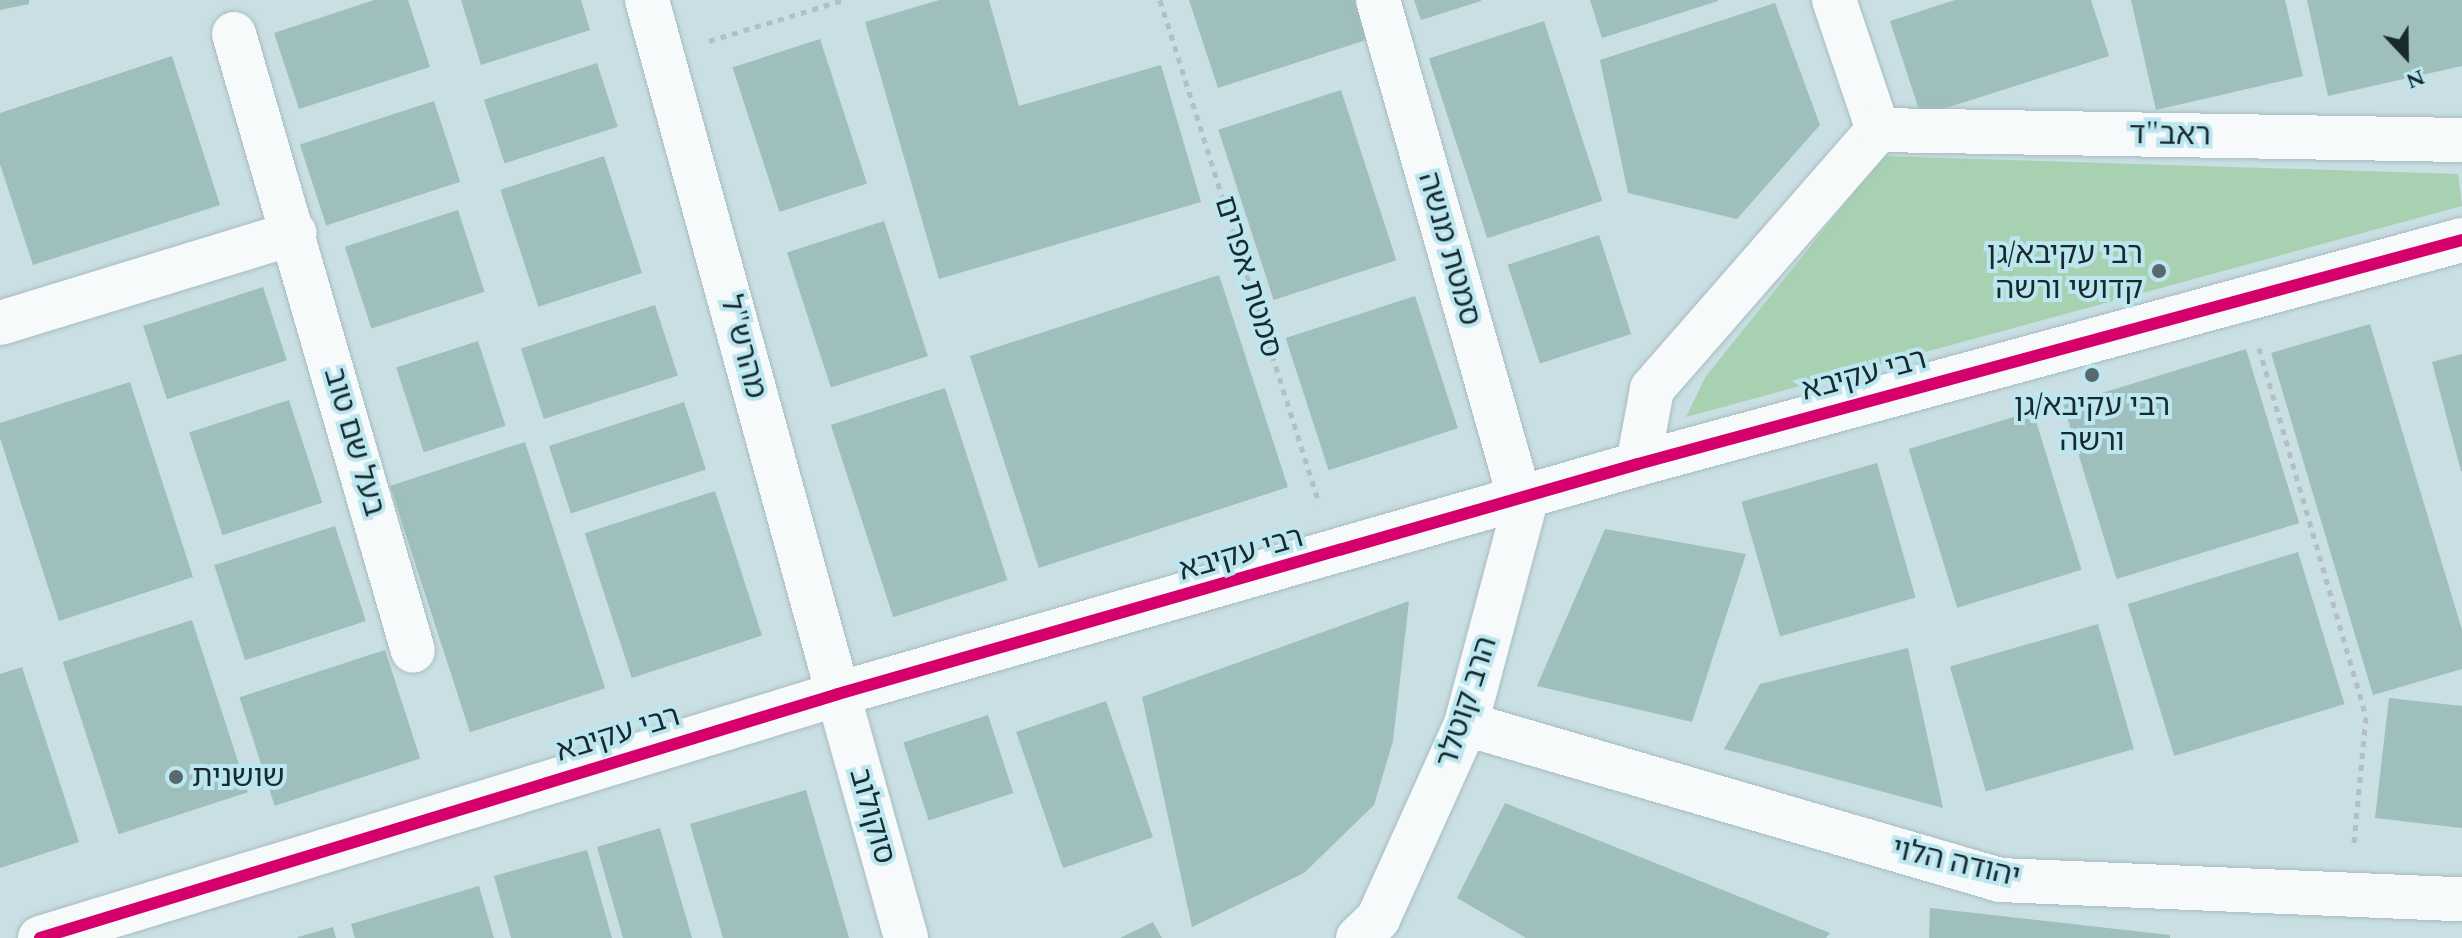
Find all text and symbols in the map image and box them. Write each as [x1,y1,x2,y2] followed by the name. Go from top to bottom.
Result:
[2366,16,2446,96] north arrow
[2401,60,2430,97] text: N
[2129,116,2211,154] street label: ראב"ד
[1410,168,1488,330] street label: סמטת מנשה
[1206,192,1290,362] street label: סמטת אפרים
[1987,236,2143,306] place label: רבי עקיבא/גן קדושי ורשה
[2150,262,2168,280] marker: רבי עקיבא/גן קדושי ורשה
[712,291,774,403] street label: מהרש"ל
[1798,341,1930,409] street label: רבי עקיבא
[316,364,392,520] street label: בעל שם טוב
[2083,366,2101,384] marker: רבי עקיבא/גן ורשה
[2014,388,2170,458] place label: רבי עקיבא/גן ורשה
[1175,519,1307,589] street label: רבי עקיבא
[1429,632,1505,772] street label: הרב קוטלר
[552,698,684,770] street label: רבי עקיבא
[192,759,285,795] place label: שושנית
[841,764,903,868] street label: סוקולוב
[167,768,185,786] marker: שושנית
[1888,831,2024,895] street label: יהודה הלוי

